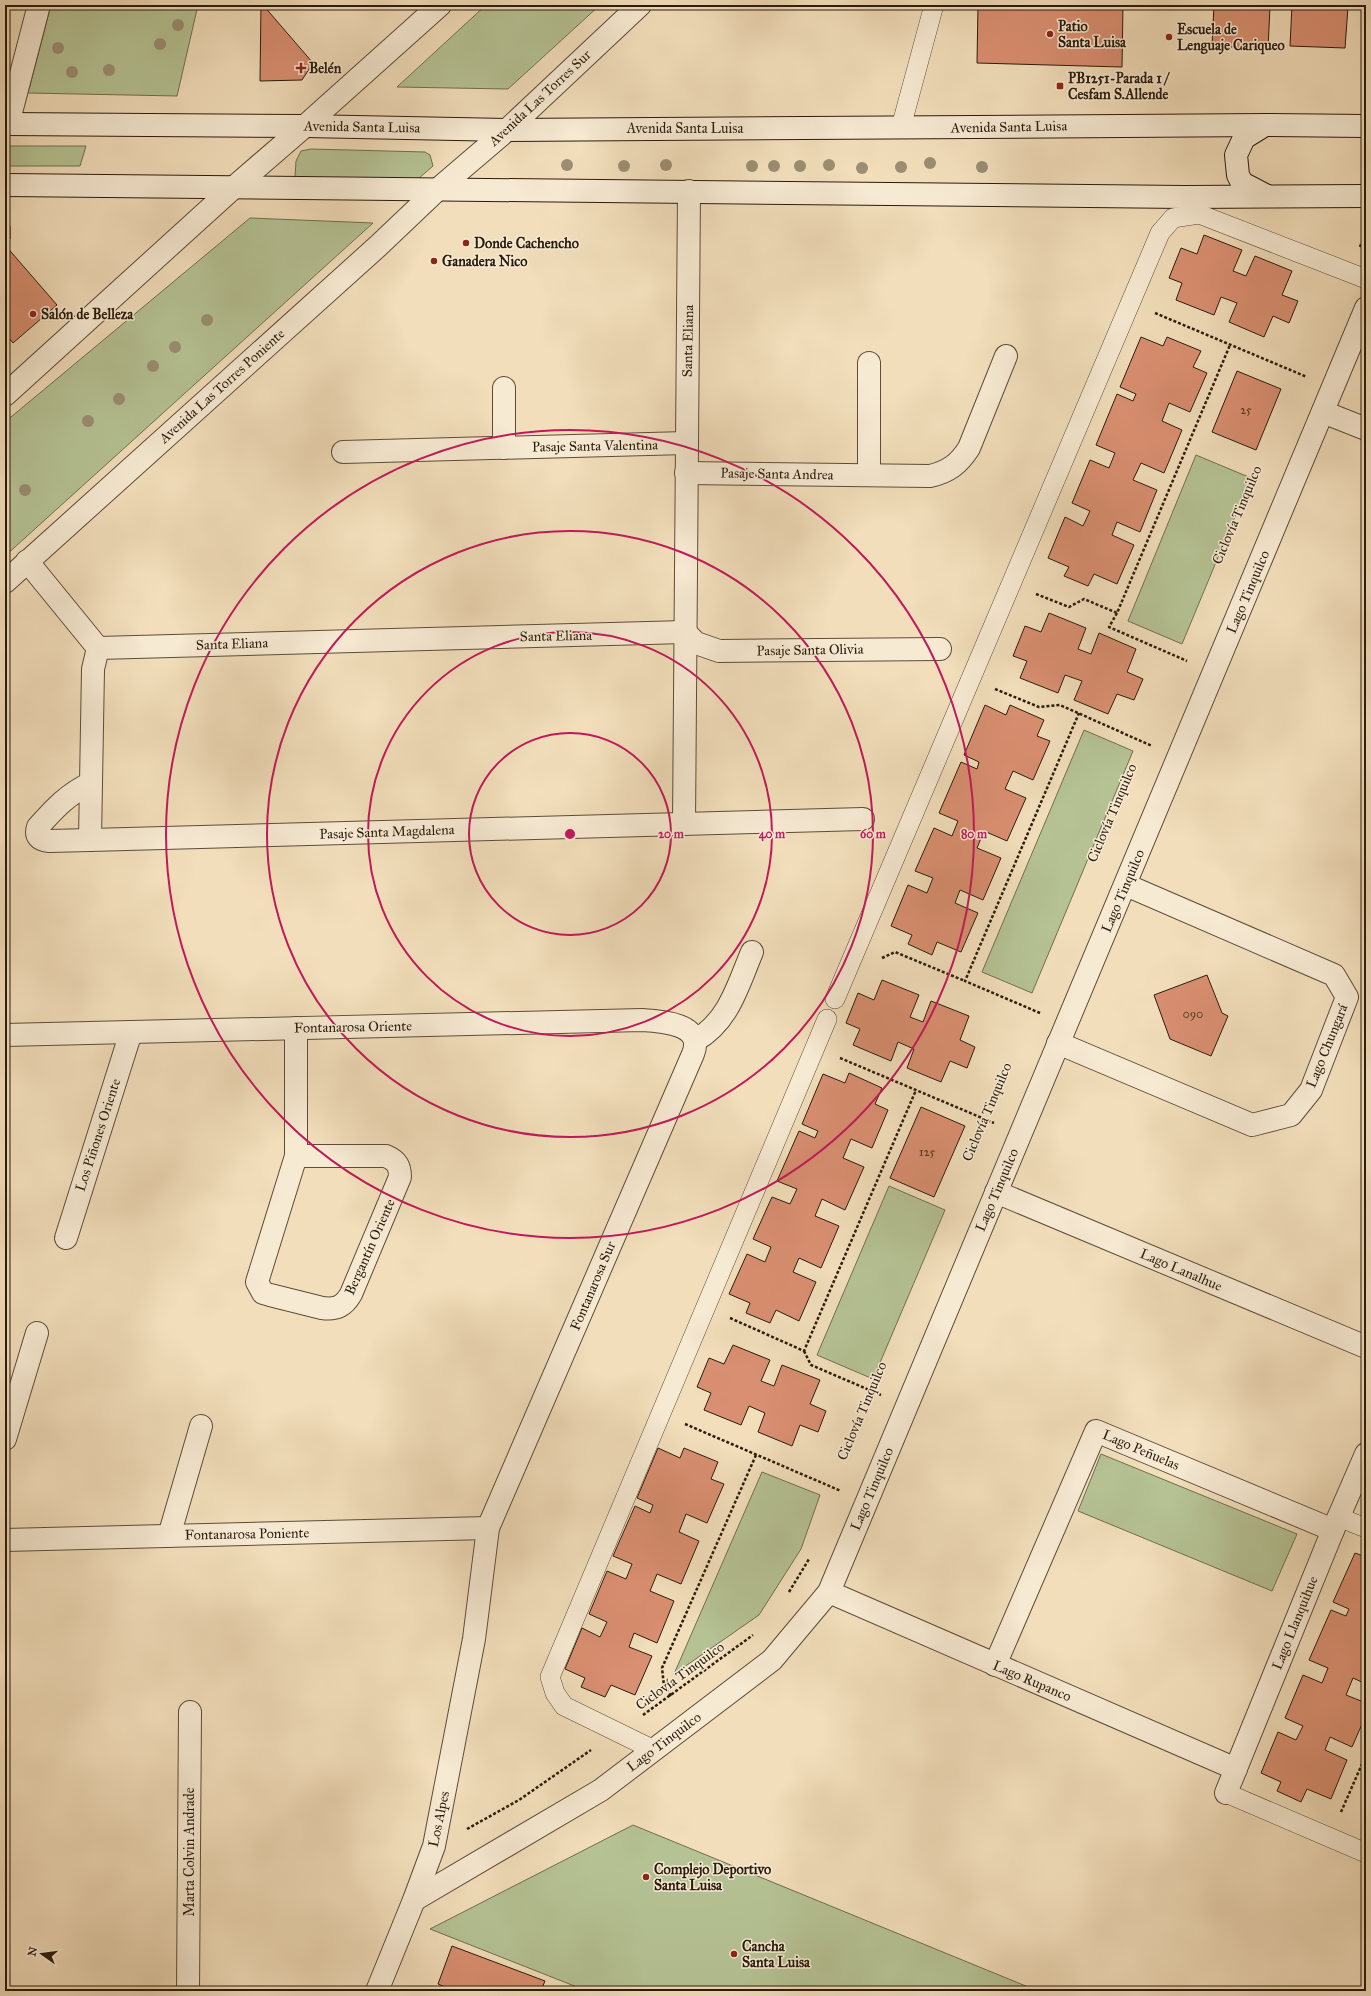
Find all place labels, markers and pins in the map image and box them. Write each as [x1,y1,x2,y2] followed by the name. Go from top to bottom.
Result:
[1058,18,1127,51] place label: Patio Santa Luisa
[1177,21,1285,55] place label: Escuela de Lenguaje Cariqueo
[1045,29,1055,39] marker: Patio Santa Luisa
[1164,32,1174,42] marker: Escuela de Lenguaje Cariqueo
[309,60,342,77] place label: Belén
[296,63,306,73] marker: Belén
[1068,70,1171,103] place label: PB1251-Parada 1 / Cesfam S.Allende
[1055,81,1065,91] marker: PB1251-Parada 1 / Cesfam S.Allende
[474,235,579,252] place label: Donde Cachencho
[461,238,471,248] marker: Donde Cachencho
[442,253,527,270] place label: Ganadera Nico
[429,256,439,266] marker: Ganadera Nico
[41,306,134,323] place label: Salón de Belleza
[28,309,38,319] marker: Salón de Belleza
[563,827,577,841] centre of rings
[654,1861,771,1894] place label: Complejo Deportivo Santa Luisa
[641,1872,651,1882] marker: Complejo Deportivo Santa Luisa
[742,1938,811,1971] place label: Cancha Santa Luisa
[729,1949,739,1959] marker: Cancha Santa Luisa

